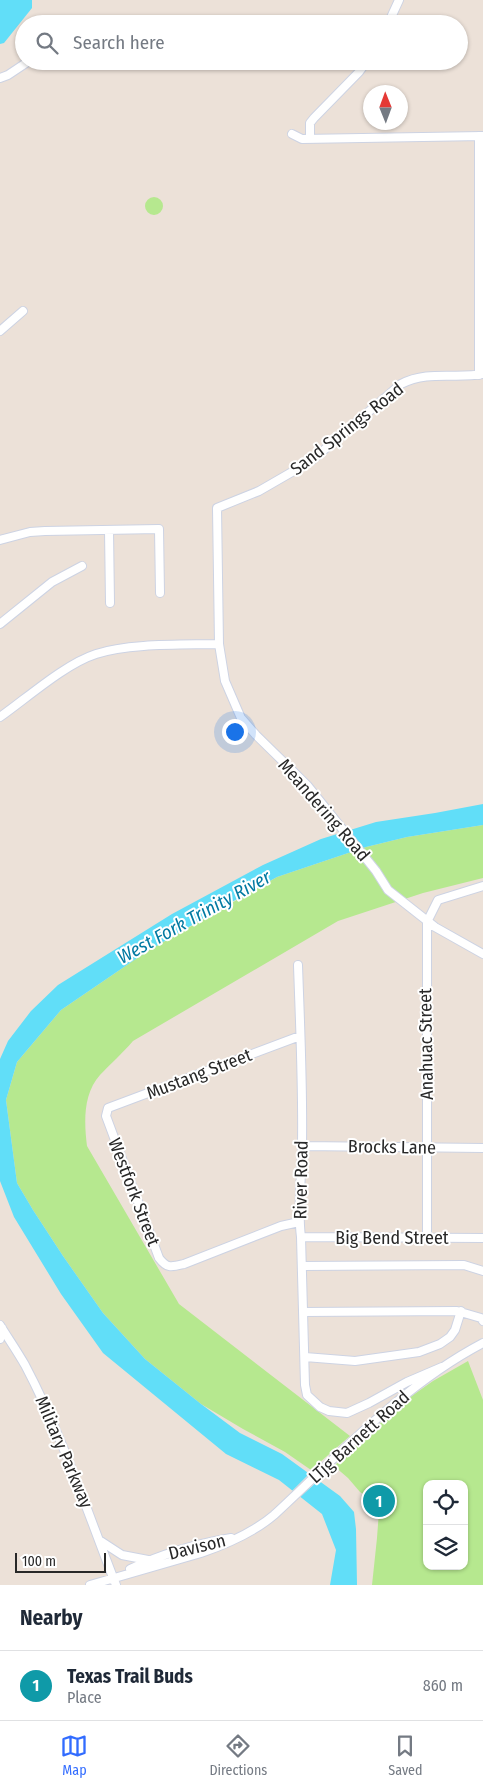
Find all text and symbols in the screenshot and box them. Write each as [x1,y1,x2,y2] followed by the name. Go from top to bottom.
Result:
[15,15,468,70] search box
[33,29,61,57] icon: search
[73,31,165,54] text: Search here
[363,85,408,130] north arrow
[286,378,408,480] street label: Sand Springs Road
[222,719,248,745] your location
[273,754,375,866] street label: Meandering Road
[113,865,276,969] water label: West Fork Trinity River
[414,988,438,1100] street label: Anahuac Street
[143,1044,255,1104] street label: Mustang Street
[103,1135,165,1249] street label: Westfork Street
[348,1135,436,1159] street label: Brocks Lane
[289,1140,313,1220] street label: River Road
[335,1227,449,1249] street label: Big Bend Street
[304,1386,414,1488] street label: LTjg Barnett Road
[30,1393,98,1511] street label: Military Parkway
[423,1480,468,1570] map controls
[423,1480,468,1525] button: locate
[363,1482,395,1520] pin: 1
[423,1525,468,1570] button: layers
[166,1529,228,1565] street label: Davison
[15,1550,106,1573] scale bar
[22,1553,56,1570] text: 100 m
[20,1605,82,1631] text: Nearby
[67,1665,193,1688] text: Texas Trail Buds
[33,1676,39,1695] text: 1
[423,1676,463,1695] text: 860 m
[67,1688,102,1707] text: Place
[60,1732,88,1779] tab: Map
[209,1732,267,1779] tab: Directions
[388,1732,423,1779] tab: Saved

